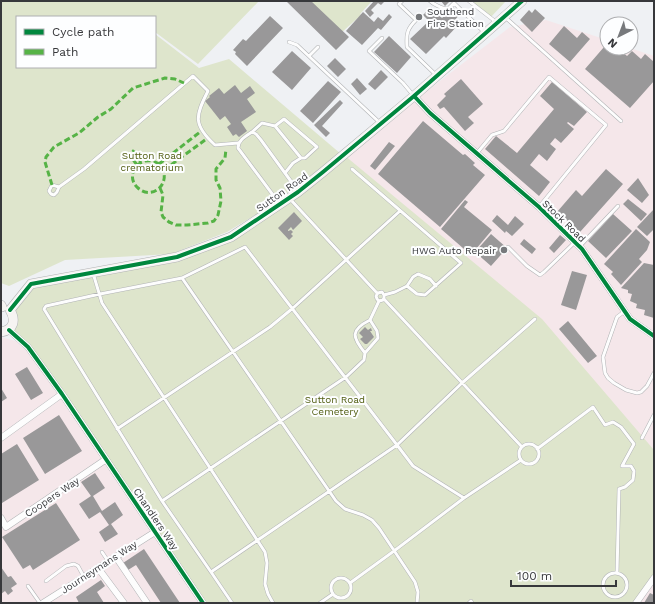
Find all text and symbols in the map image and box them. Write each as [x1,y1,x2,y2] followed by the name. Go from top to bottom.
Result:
[427,6,484,29] place label: Southend Fire Station
[414,12,424,22] marker: Southend Fire Station
[16,16,156,68] legend
[599,16,639,56] north arrow
[52,25,114,39] text: Cycle path
[605,36,620,51] text: N
[52,45,78,59] text: Path
[121,150,183,173] park label: Sutton Road crematorium
[254,170,310,214] street label: Sutton Road
[540,198,588,244] street label: Stock Road
[412,245,496,256] place label: HWG Auto Repair
[499,245,509,255] marker: HWG Auto Repair
[305,394,365,417] park label: Sutton Road Cemetery
[23,474,82,519] street label: Coopers Way
[131,486,181,553] street label: Chandlers Way
[59,538,140,596] street label: Journeymans Way
[511,562,616,588] scale bar
[517,569,552,583] text: 100 m

